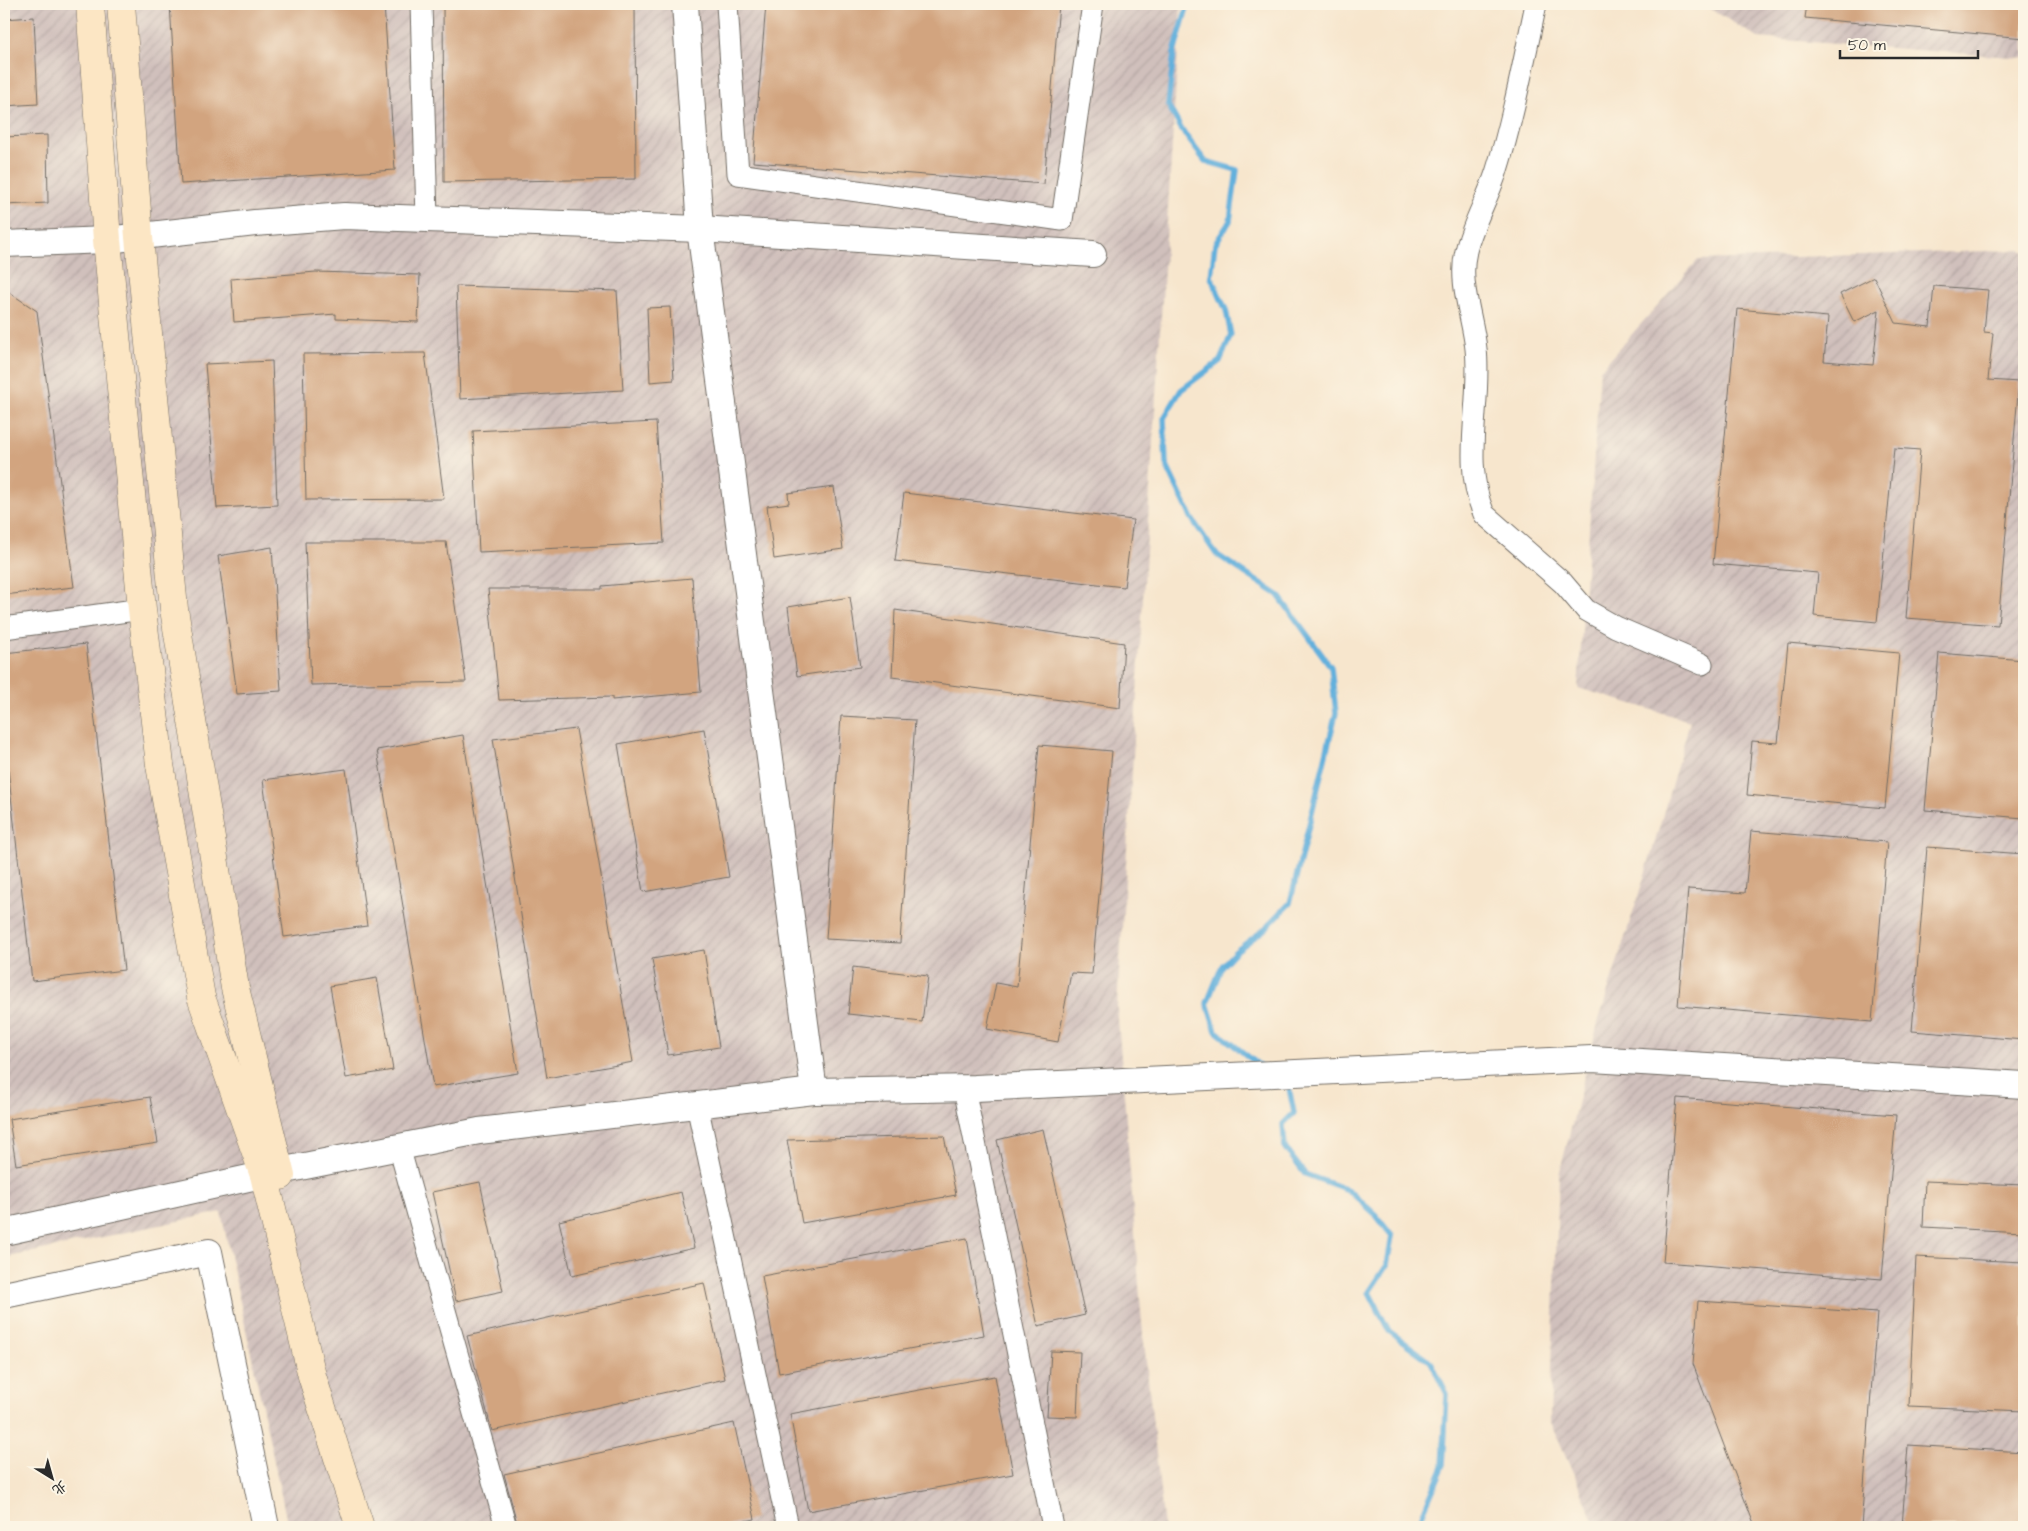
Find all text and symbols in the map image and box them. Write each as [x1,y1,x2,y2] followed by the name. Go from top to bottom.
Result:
[1840,28,1978,60] scale bar
[1848,35,1886,56] text: 50 m
[28,1454,78,1504] north arrow
[48,1475,71,1500] text: 北

